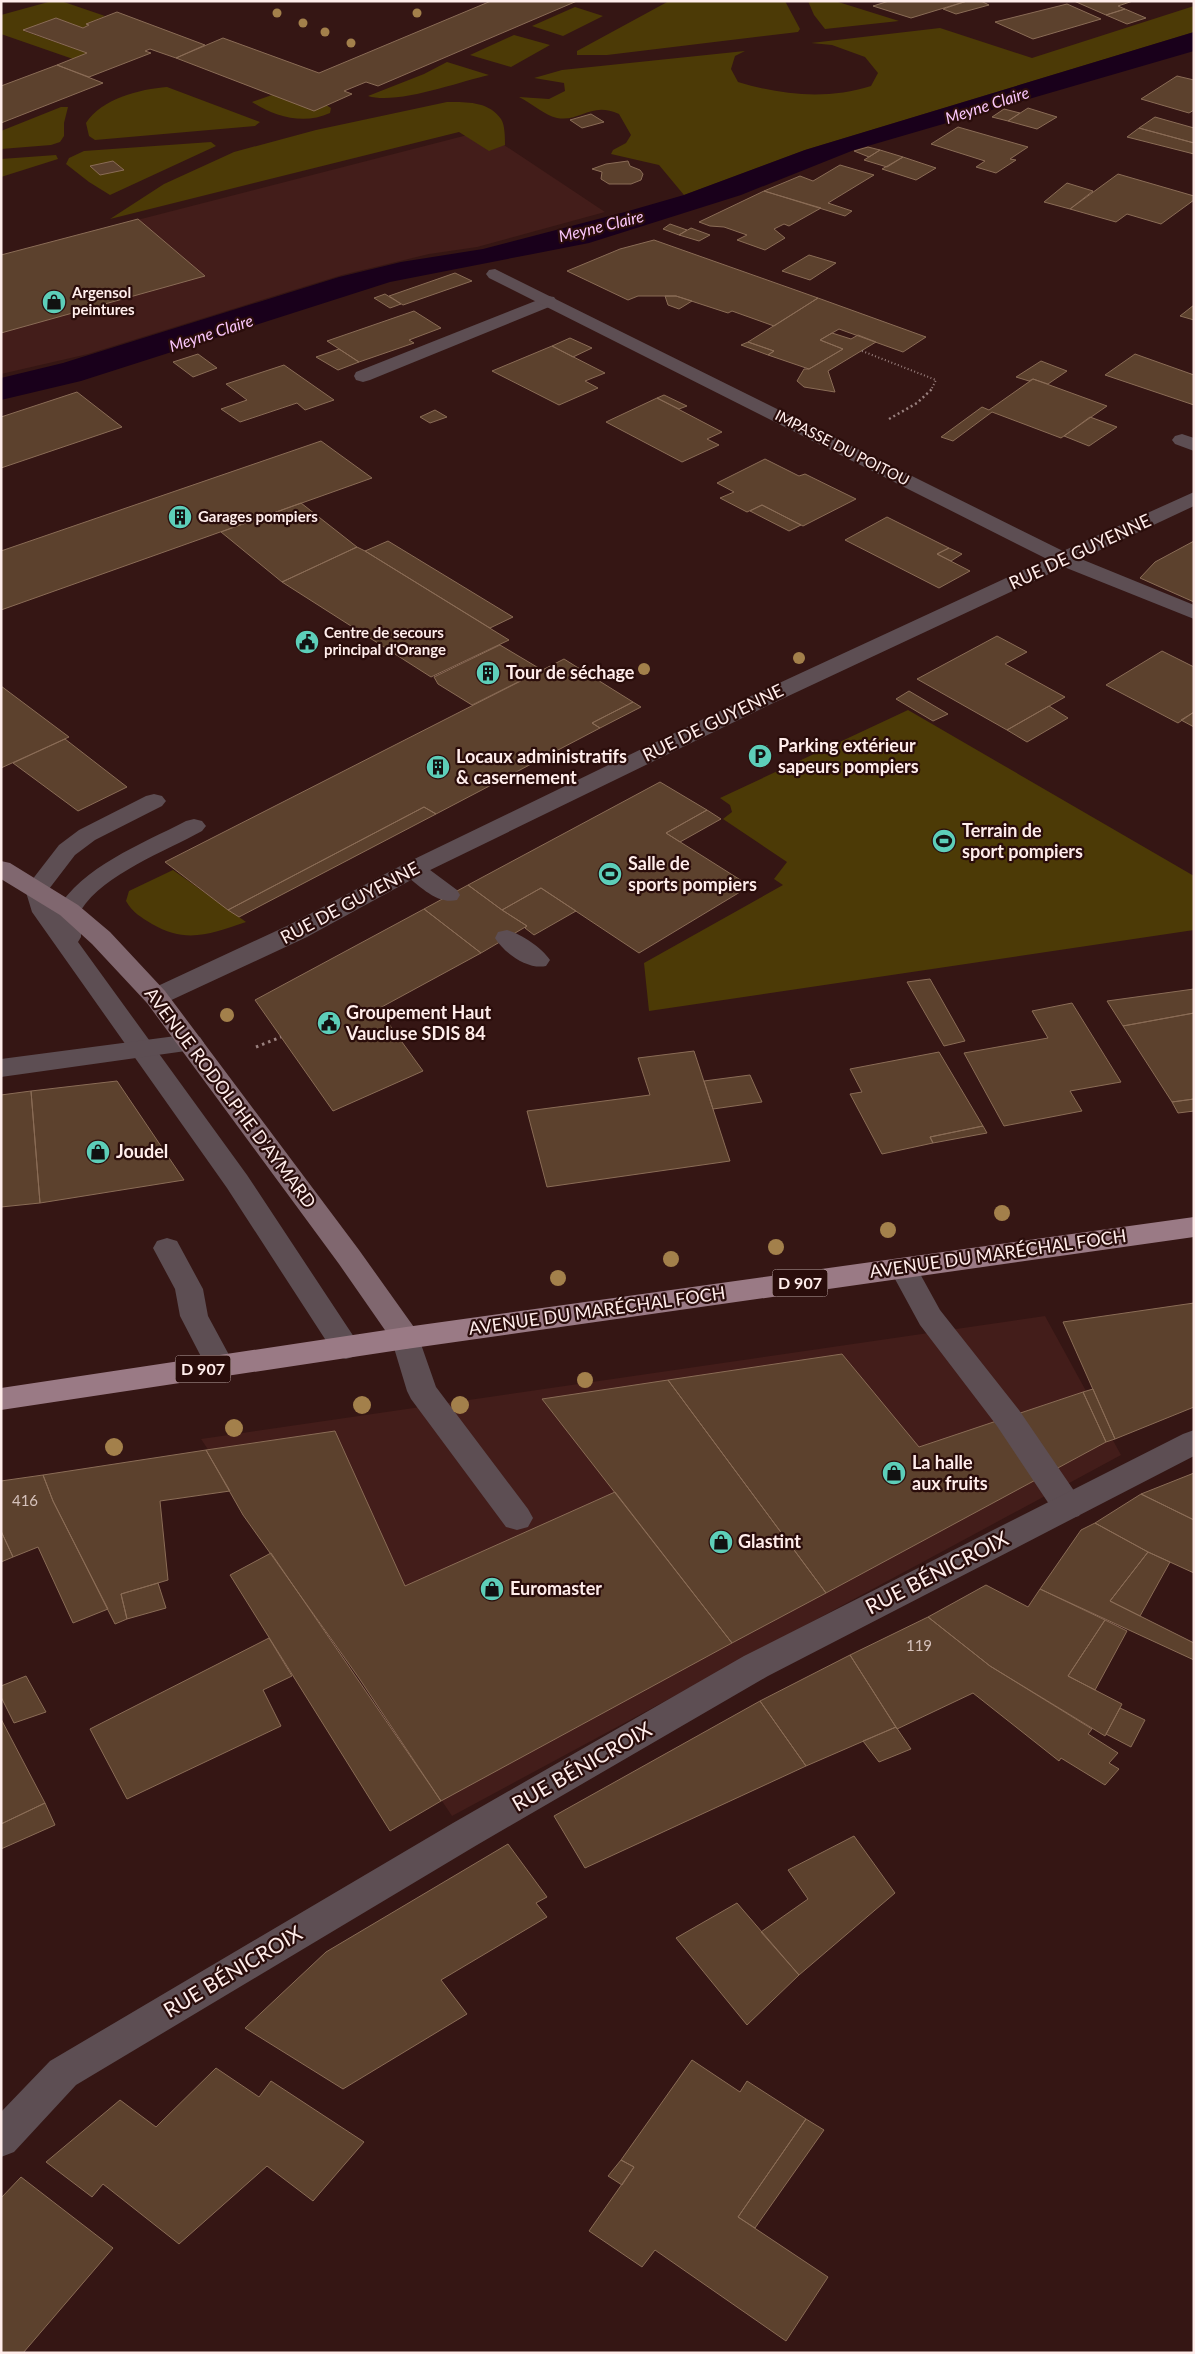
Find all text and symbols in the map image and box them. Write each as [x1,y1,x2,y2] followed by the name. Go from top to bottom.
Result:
[943,82,1031,127] water label: Meyne Claire
[556,206,646,245] water label: Meyne Claire
[71,283,135,318] place label: Argensol peintures
[41,289,67,315] shop icon: Argensol peintures
[167,310,255,355] water label: Meyne Claire
[772,405,913,489] street label: IMPASSE DU POITOU
[167,504,193,530] building icon: Garages pompiers
[198,507,318,525] place label: Garages pompiers
[1005,509,1154,594] street label: RUE DE GUYENNE
[324,623,446,658] place label: Centre de secours principal d'Orange
[294,629,320,655] public building icon: Centre de secours principal d'Orange
[475,660,501,686] building icon: Tour de séchage
[506,661,635,683] place label: Tour de séchage
[639,678,787,766] street label: RUE DE GUYENNE
[778,734,919,777] place label: Parking extérieur sapeurs pompiers
[747,743,773,769] parking icon: Parking extérieur sapeurs pompiers
[456,745,627,788] place label: Locaux administratifs & casernement
[425,754,451,780] building icon: Locaux administratifs & casernement
[962,819,1083,862] place label: Terrain de sport pompiers
[931,828,957,854] sports icon: Terrain de sport pompiers
[628,852,757,895] place label: Salle de sports pompiers
[276,856,423,948] street label: RUE DE GUYENNE
[597,861,623,887] sports icon: Salle de sports pompiers
[141,983,321,1212] street label: AVENUE RODOLPHE D'AYMARD
[345,1001,491,1044] place label: Groupement Haut Vaucluse SDIS 84
[316,1010,342,1036] public building icon: Groupement Haut Vaucluse SDIS 84
[85,1139,111,1165] shop icon: Joudel
[116,1140,168,1162] place label: Joudel
[868,1224,1128,1282] street label: AVENUE DU MARÉCHAL FOCH
[772,1270,828,1296] road number: D 907
[467,1281,727,1339] street label: AVENUE DU MARÉCHAL FOCH
[176,1356,230,1382] road number: D 907
[912,1451,988,1494] place label: La halle aux fruits
[881,1460,907,1486] shop icon: La halle aux fruits
[12,1491,38,1509] house number: 416
[861,1525,1012,1618] street label: RUE BÉNICROIX
[708,1529,734,1555] shop icon: Glastint
[738,1530,801,1552] place label: Glastint
[479,1576,505,1602] shop icon: Euromaster
[510,1577,602,1599] place label: Euromaster
[906,1636,932,1654] house number: 119
[507,1715,656,1816] street label: RUE BÉNICROIX
[159,1919,306,2022] street label: RUE BÉNICROIX

